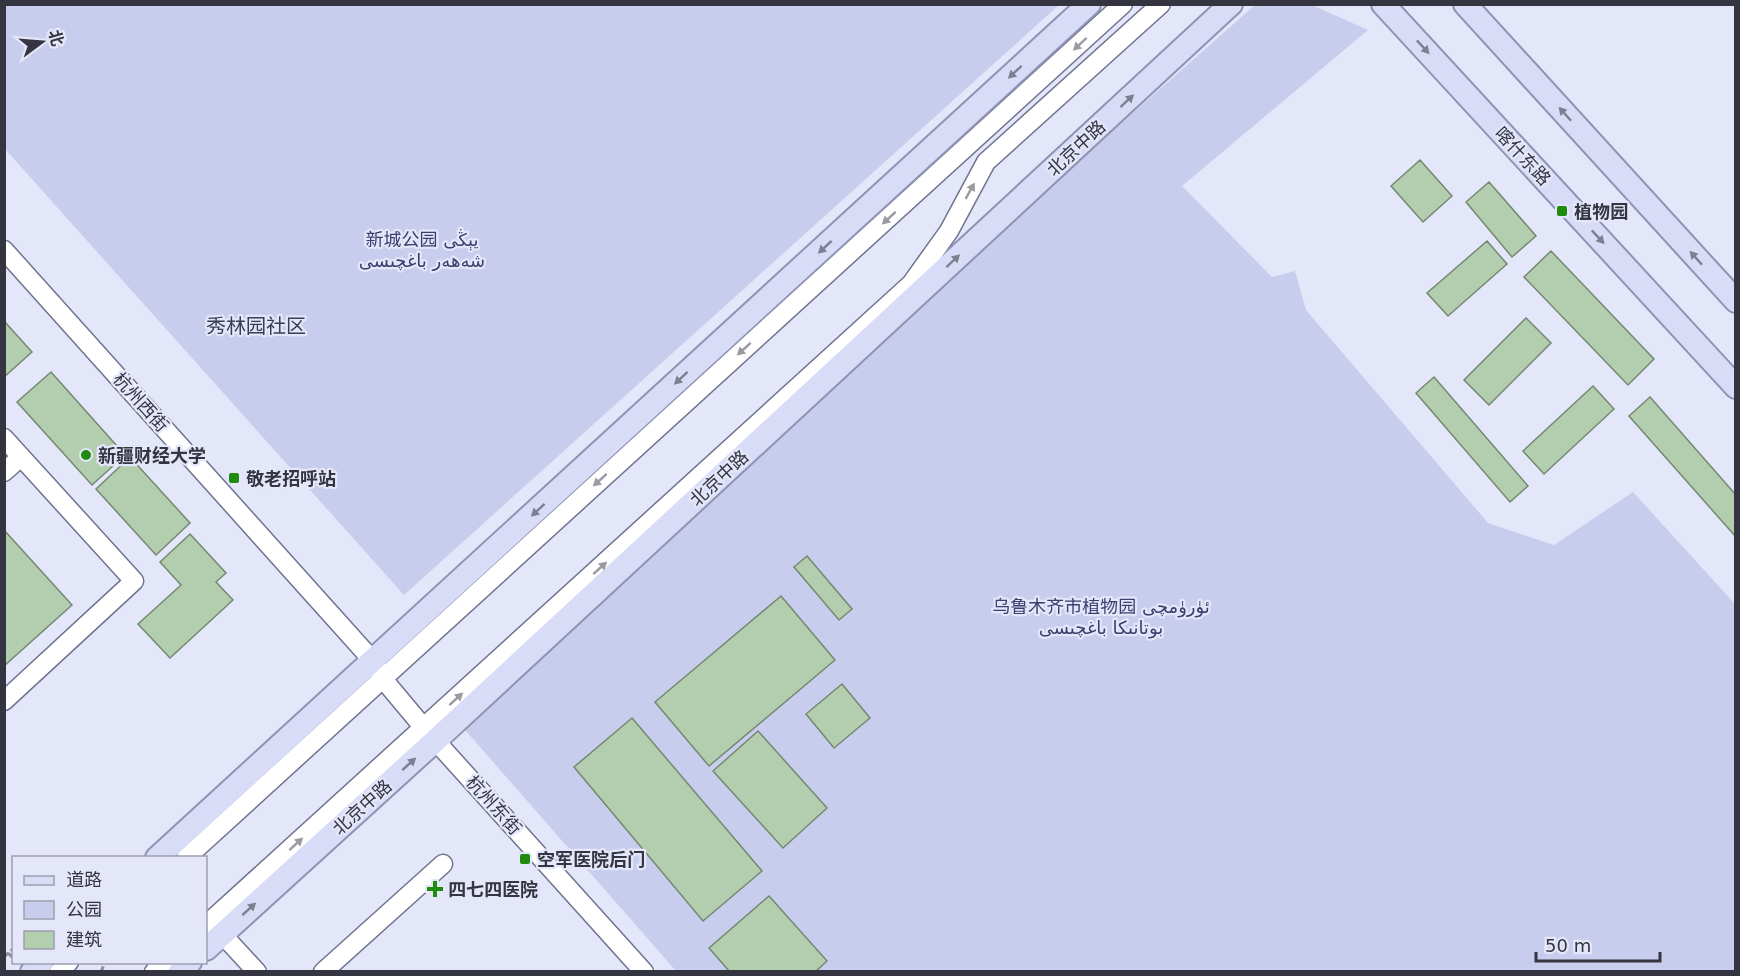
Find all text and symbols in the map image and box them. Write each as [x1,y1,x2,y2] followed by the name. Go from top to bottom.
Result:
[12,12,72,72] north arrow
[45,28,67,48] text: 北
[1073,37,1088,50] one-way arrow
[1415,40,1429,54] one-way arrow
[1008,65,1023,79] one-way arrow
[1120,94,1134,108] one-way arrow
[1559,107,1572,122] one-way arrow
[1043,116,1109,180] street label: 北京中路
[1491,123,1555,189] street label: 喀什东路
[965,182,975,199] one-way arrow
[1574,201,1628,222] place label: 植物园
[1555,204,1569,218] marker: 植物园
[882,211,897,224] one-way arrow
[359,228,485,271] park label: 新城公园 يېڭى شەھەر باغچىسى
[1590,230,1604,244] one-way arrow
[818,240,833,253] one-way arrow
[1690,251,1703,266] one-way arrow
[946,255,960,269] one-way arrow
[206,314,306,338] district label: 秀林园社区
[737,342,752,356] one-way arrow
[109,368,173,436] street label: 杭州西街
[675,371,689,385] one-way arrow
[98,445,206,466] place label: 新疆财经大学
[686,446,752,510] street label: 北京中路
[79,448,93,462] marker: 新疆财经大学
[246,468,336,489] place label: 敬老招呼站
[227,471,241,485] marker: 敬老招呼站
[593,473,608,487] one-way arrow
[530,503,545,517] one-way arrow
[593,561,608,575] one-way arrow
[992,596,1210,639] park label: 乌鲁木齐市植物园 ئۈرۈمچى بوتانىكا باغچىسى
[448,693,463,706] one-way arrow
[401,758,416,771] one-way arrow
[462,771,526,839] street label: 杭州东街
[328,775,396,839] street label: 北京中路
[288,838,303,851] one-way arrow
[537,849,645,870] place label: 空军医院后门
[518,852,532,866] marker: 空军医院后门
[12,856,207,964] legend
[66,869,102,890] text: 道路
[448,879,538,900] place label: 四七四医院
[426,880,444,898] marker: 四七四医院
[66,899,102,920] text: 公园
[241,903,256,916] one-way arrow
[1536,925,1660,963] scale bar
[66,929,102,950] text: 建筑
[1545,935,1591,956] text: 50 m

